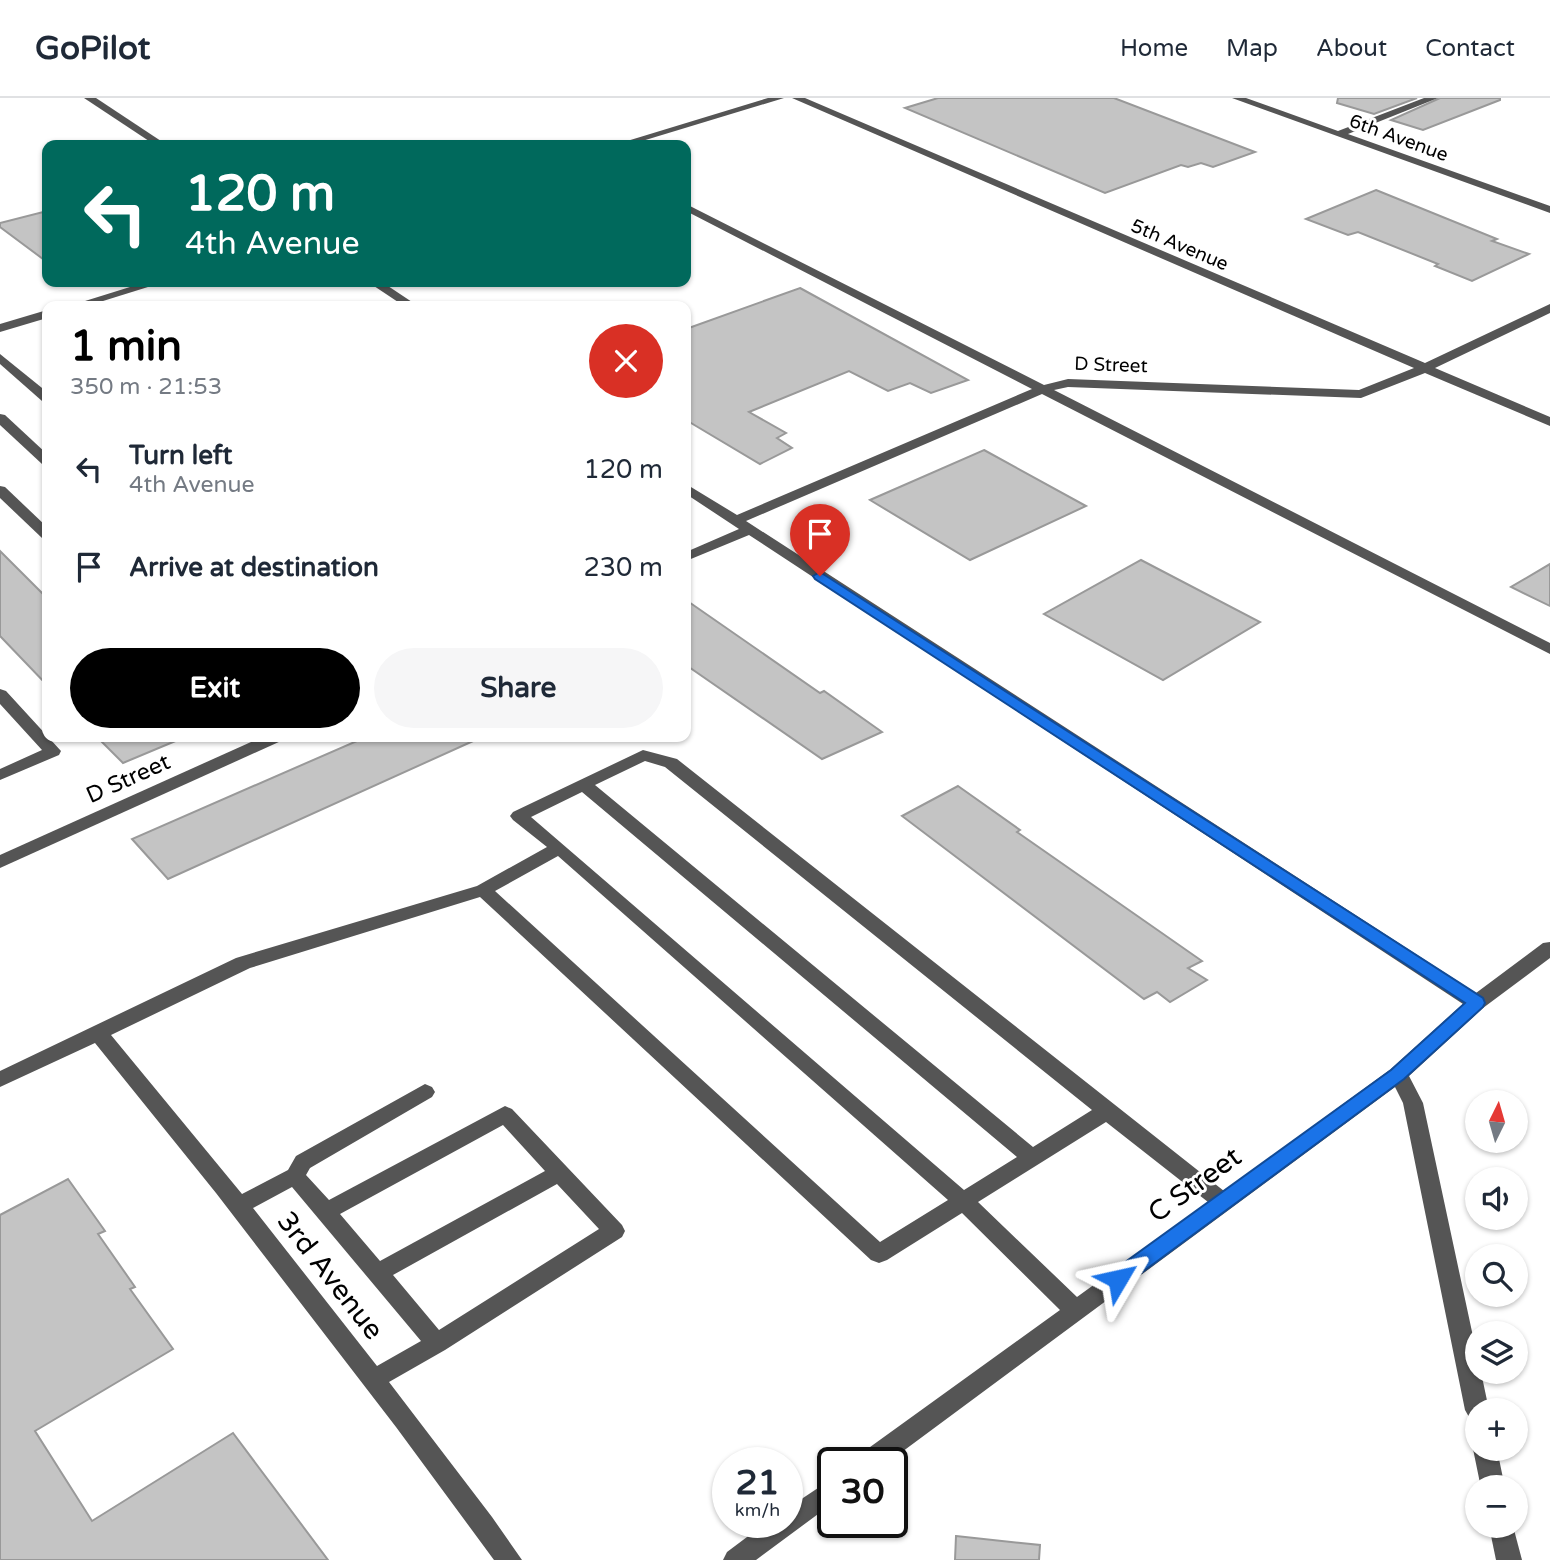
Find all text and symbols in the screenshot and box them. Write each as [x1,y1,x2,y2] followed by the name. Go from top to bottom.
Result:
[35,29,150,68] text: GoPilot
[1120,34,1188,63] text: Home
[1226,34,1278,63] text: Map
[1316,34,1387,63] text: About
[1425,34,1515,63] text: Contact
[1346,110,1451,166] street label: 6th Avenue
[185,165,335,224] text: 120 m
[70,168,161,259] icon: left
[1128,215,1232,275] street label: 5th Avenue
[185,225,360,263] text: 4th Avenue
[70,321,182,372] text: 1 min
[589,324,663,398] button: close
[1074,353,1148,377] street label: D Street
[70,373,222,401] text: 350 m · 21:53
[129,440,232,471] text: Turn left
[70,450,108,488] icon: left
[583,454,663,485] text: 120 m
[129,471,255,499] text: 4th Avenue
[790,504,850,576] pin
[801,515,839,553] icon: arrive
[70,548,108,586] icon: arrive
[129,552,379,583] text: Arrive at destination
[583,552,663,583] text: 230 m
[70,648,360,728] button: Exit
[374,648,663,728] button: Share
[82,748,175,810] street label: D Street
[1465,1090,1528,1153] north arrow
[1465,1090,1528,1538] map controls
[1141,1140,1248,1230] street label: C Street
[1465,1167,1528,1230] button: sound
[270,1205,391,1346] street label: 3rd Avenue
[1081,1242,1155,1316] position arrow
[1465,1244,1528,1307] button: search
[1465,1321,1528,1384] button: layers
[1465,1398,1528,1461] button: +
[817,1447,908,1538] speed limit sign: 30
[736,1462,779,1504] text: 21
[1465,1475,1528,1538] button: −
[735,1499,780,1521] text: km/h

